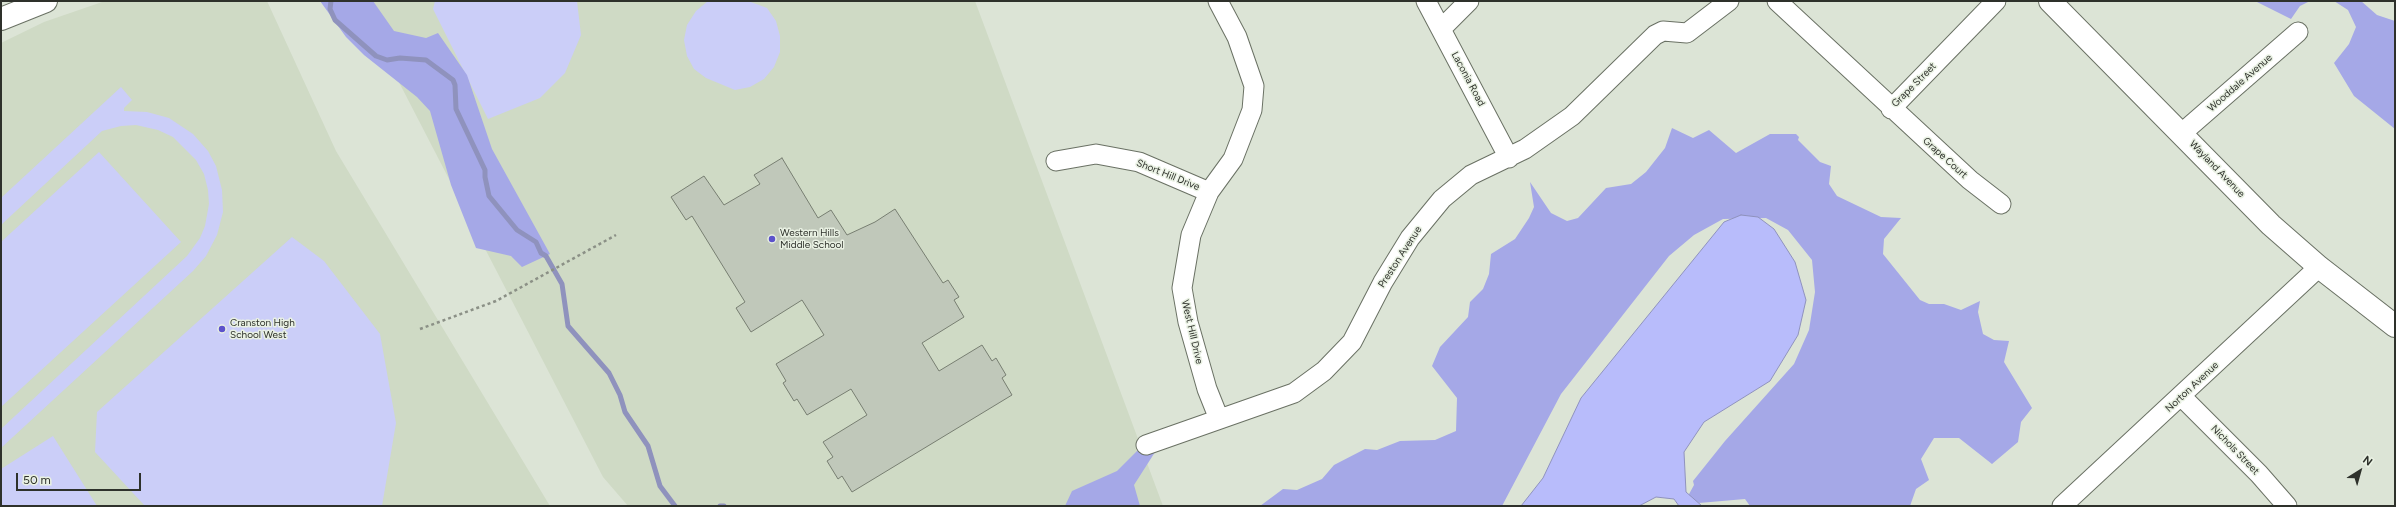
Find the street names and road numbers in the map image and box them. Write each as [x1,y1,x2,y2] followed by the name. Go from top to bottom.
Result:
[1449,50,1487,108] street label: Laconia Road
[2205,52,2275,114] street label: Wooddale Avenue
[1889,60,1939,110] street label: Grape Street
[1920,135,1970,181] street label: Grape Court
[2187,138,2247,200] street label: Wayland Avenue
[1135,157,1201,193] street label: Short Hill Drive
[1376,224,1424,290] street label: Preston Avenue
[1179,299,1205,365] street label: West Hill Drive
[2163,359,2221,415] street label: Norton Avenue
[2208,423,2262,477] street label: Nichols Street

